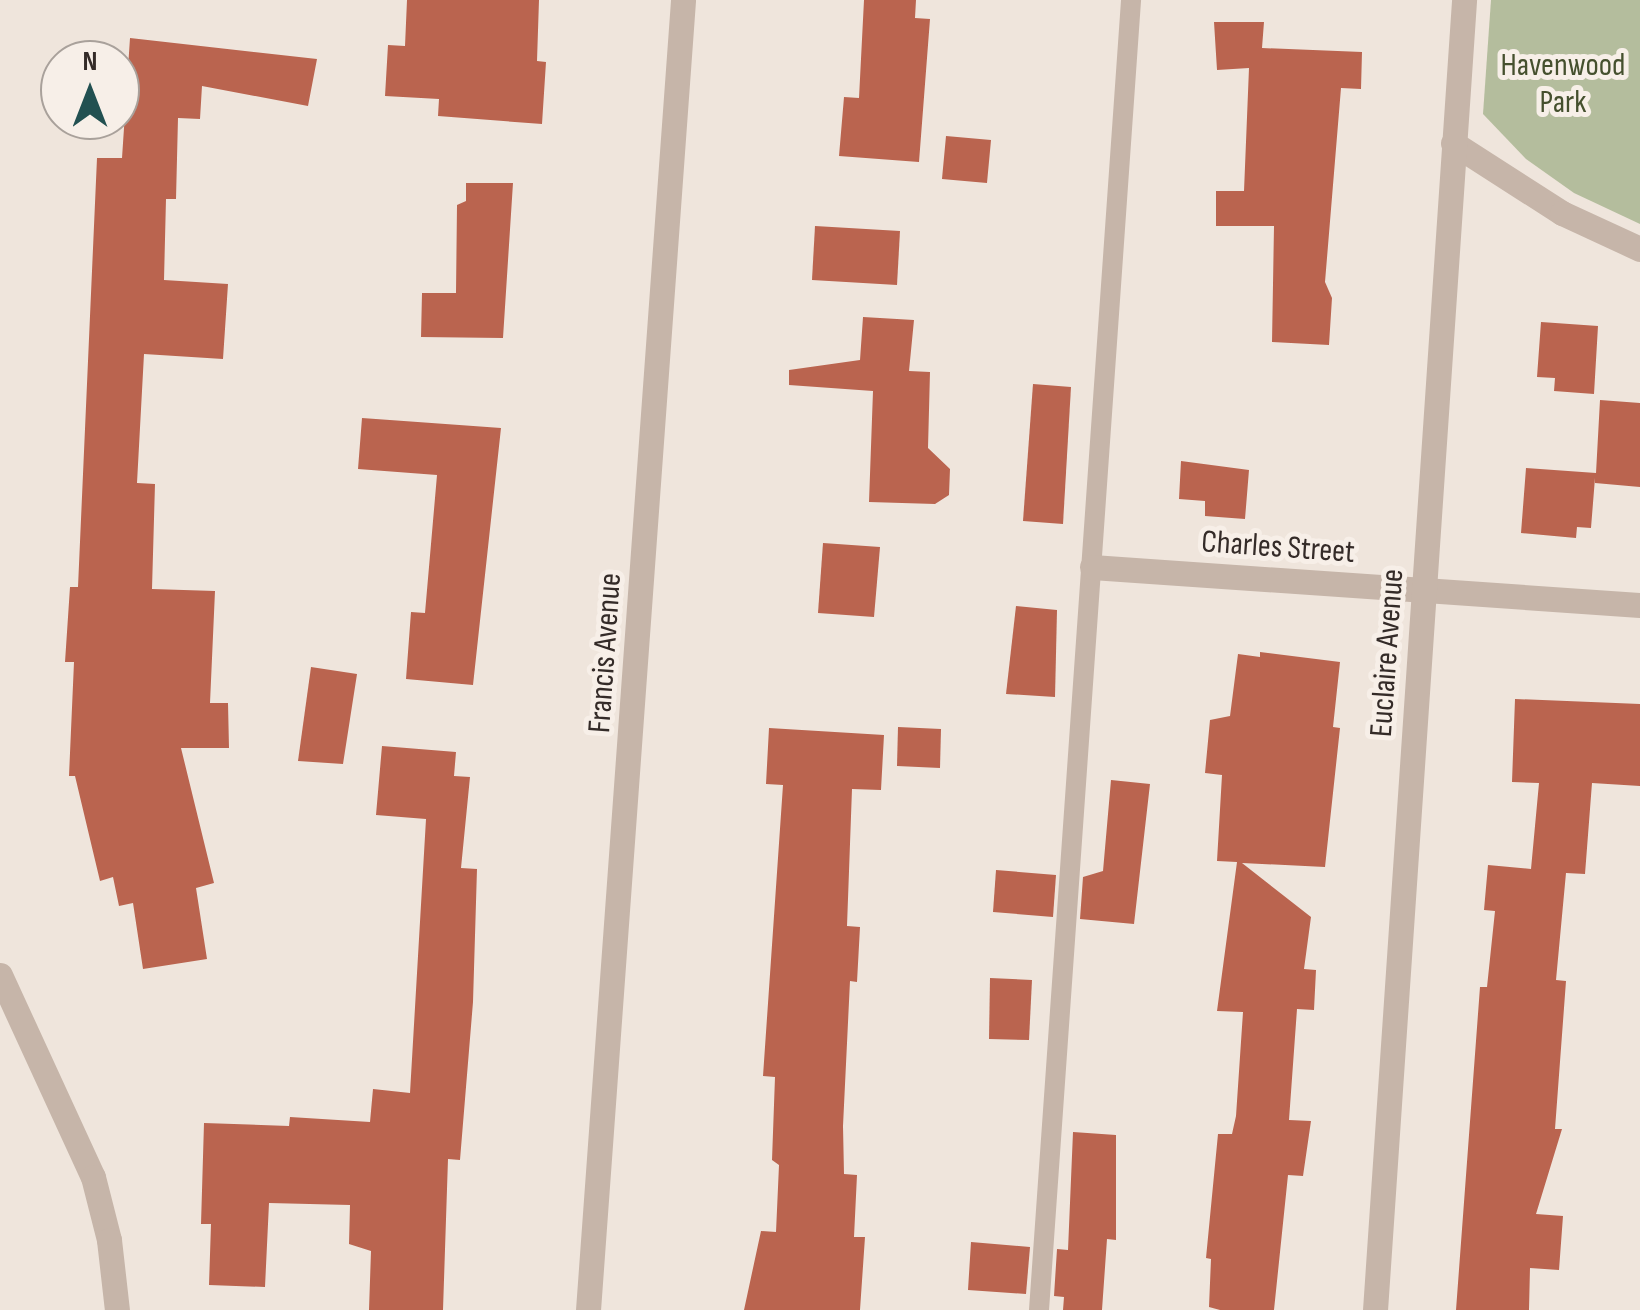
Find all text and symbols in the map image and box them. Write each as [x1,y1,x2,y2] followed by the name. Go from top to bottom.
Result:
[40,40,140,140] north arrow
[83,45,97,78] text: N
[1501,48,1625,123] park label: Havenwood Park
[1200,523,1356,573] street label: Charles Street
[1363,568,1413,738] street label: Euclaire Avenue
[581,572,631,734] street label: Francis Avenue

